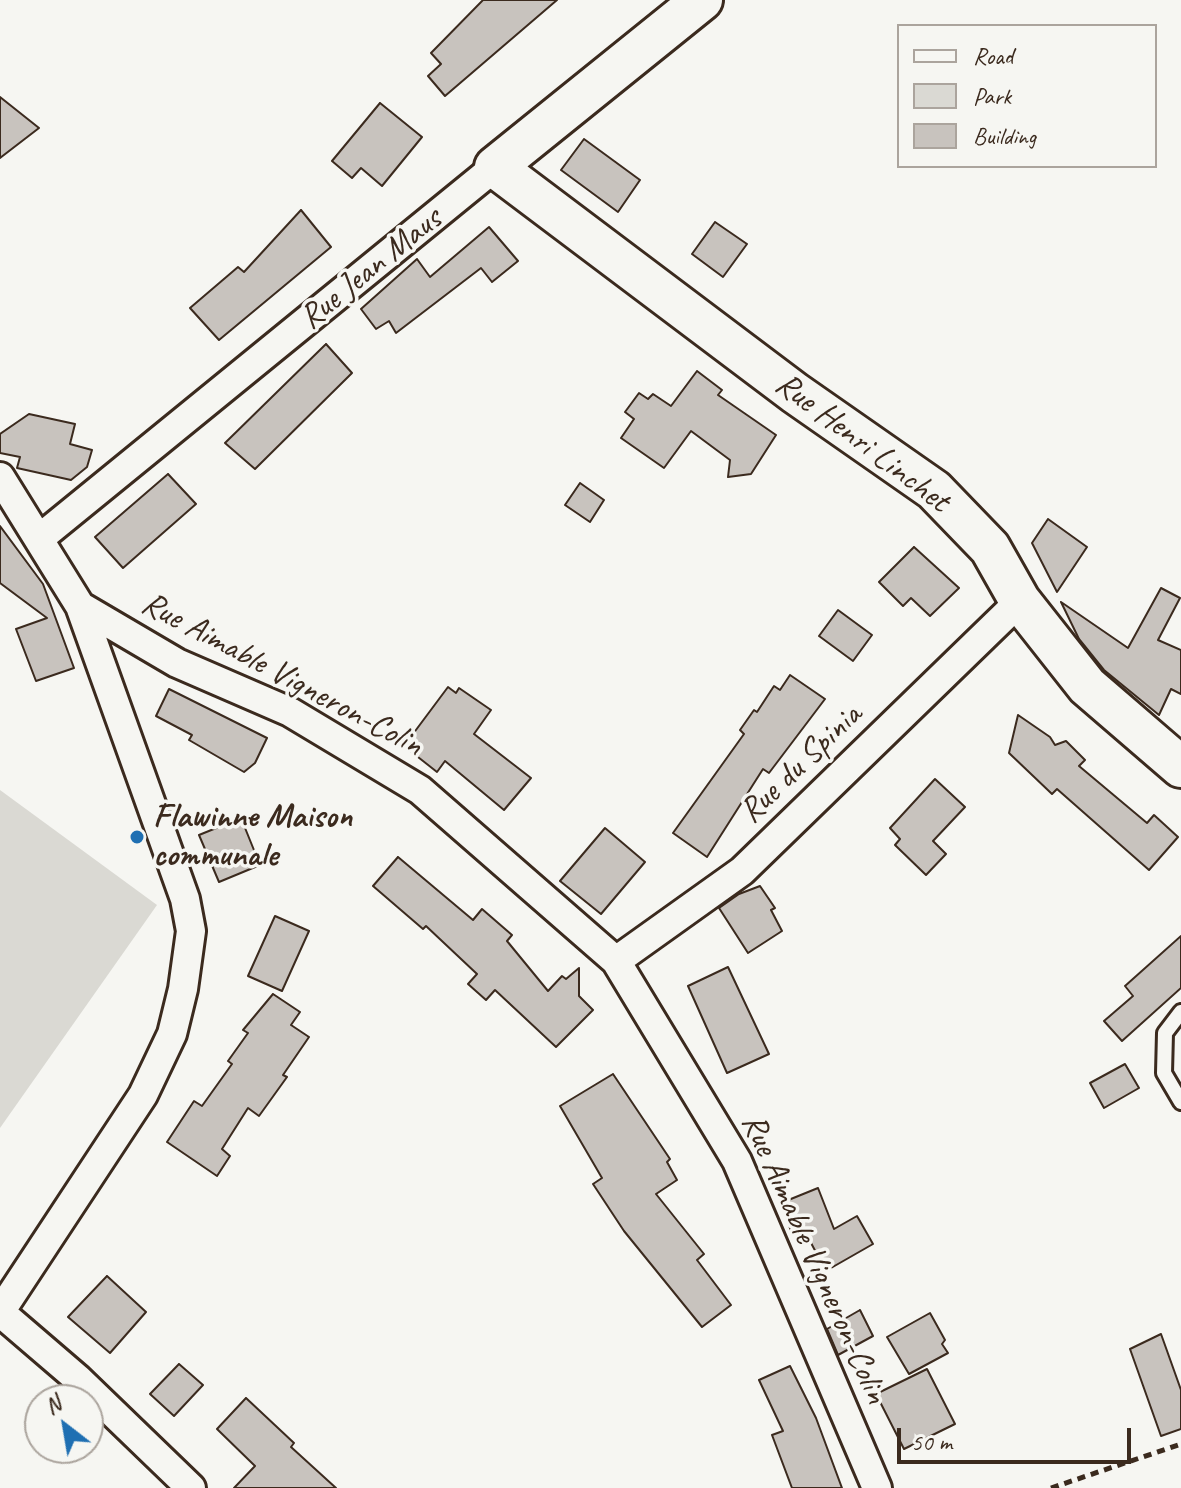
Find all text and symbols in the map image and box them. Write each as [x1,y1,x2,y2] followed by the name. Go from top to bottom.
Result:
[897,24,1157,168] legend
[973,41,1013,71] text: Road
[973,81,1011,111] text: Park
[973,121,1036,151] text: Building
[292,199,450,339] street label: Rue Jean Maus
[767,364,957,522] street label: Rue Henri Linchet
[134,584,430,766] street label: Rue Aimable Vigneron-Colin
[731,696,871,832] street label: Rue du Spinia
[153,797,352,876] place label: Flawinne Maison communale
[128,828,146,846] marker: Flawinne Maison communale
[732,1108,896,1410] street label: Rue Aimable Vigneron-Colin
[24,1384,104,1464] north arrow
[40,1390,66,1421] text: N
[901,1412,1135,1462] scale bar
[911,1427,952,1457] text: 50 m

